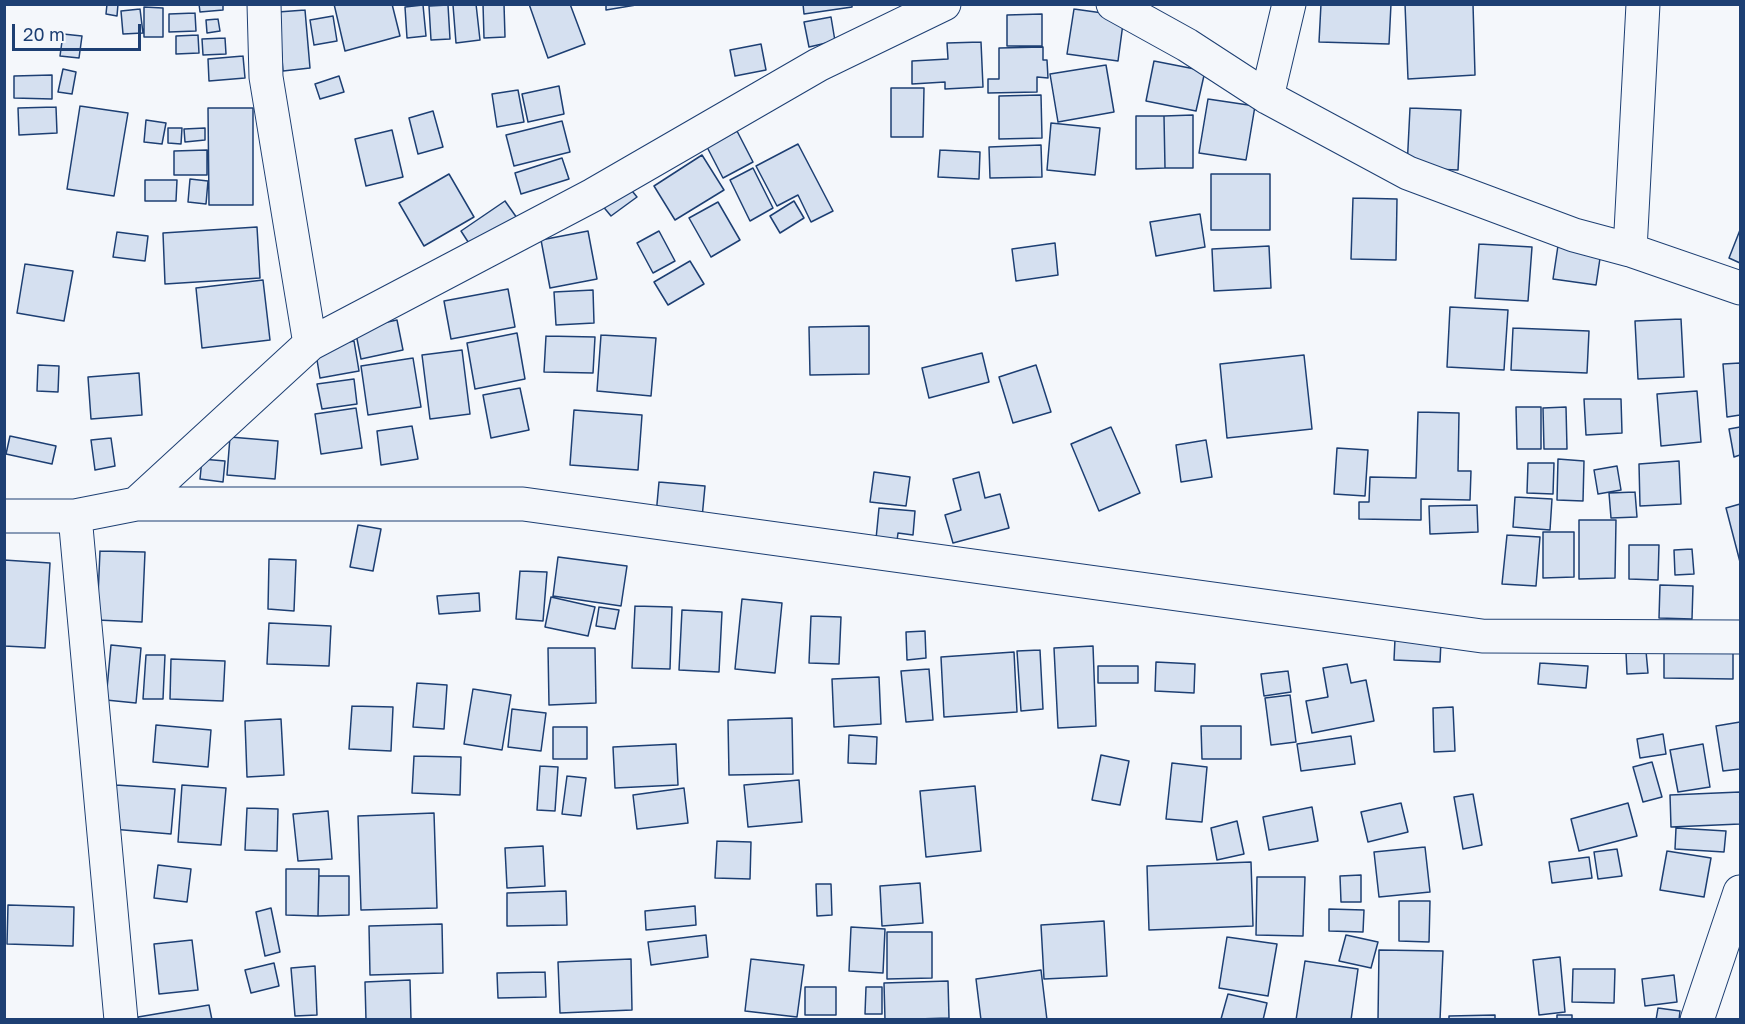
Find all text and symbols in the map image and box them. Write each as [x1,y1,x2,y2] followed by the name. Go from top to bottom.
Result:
[15,12,144,50] scale bar
[23,23,65,45] text: 20 m

